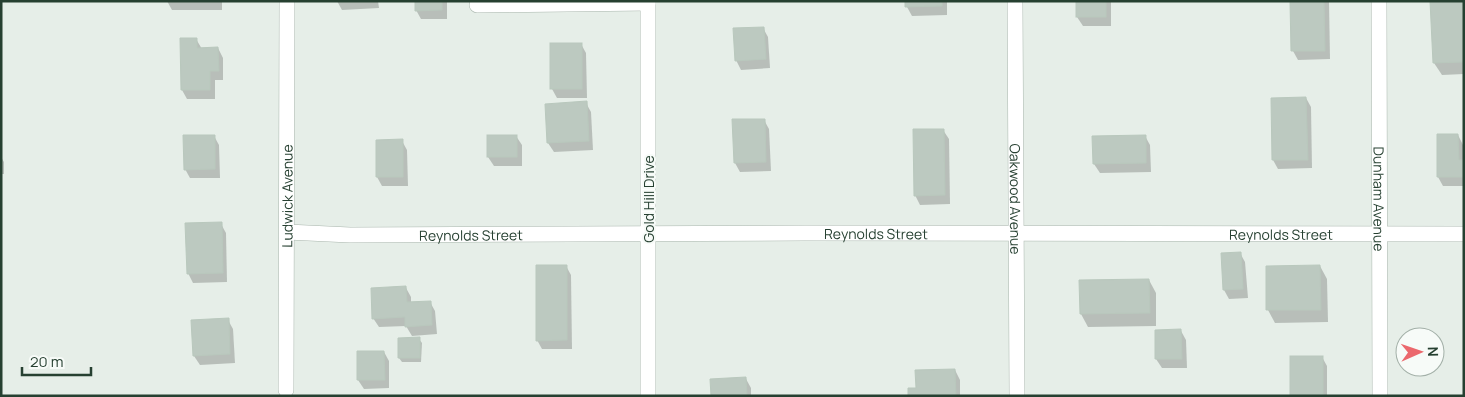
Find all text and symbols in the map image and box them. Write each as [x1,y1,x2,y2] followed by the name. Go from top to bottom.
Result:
[1006,143,1026,255] street label: Oakwood Avenue
[277,144,296,248] street label: Ludwick Avenue
[1370,147,1389,251] street label: Dunham Avenue
[639,155,658,243] street label: Gold Hill Drive
[824,224,928,243] street label: Reynolds Street
[1229,224,1333,243] street label: Reynolds Street
[419,225,523,244] street label: Reynolds Street
[1395,327,1445,377] north arrow
[22,344,91,376] scale bar
[1424,346,1443,357] text: N
[30,351,63,372] text: 20 m

